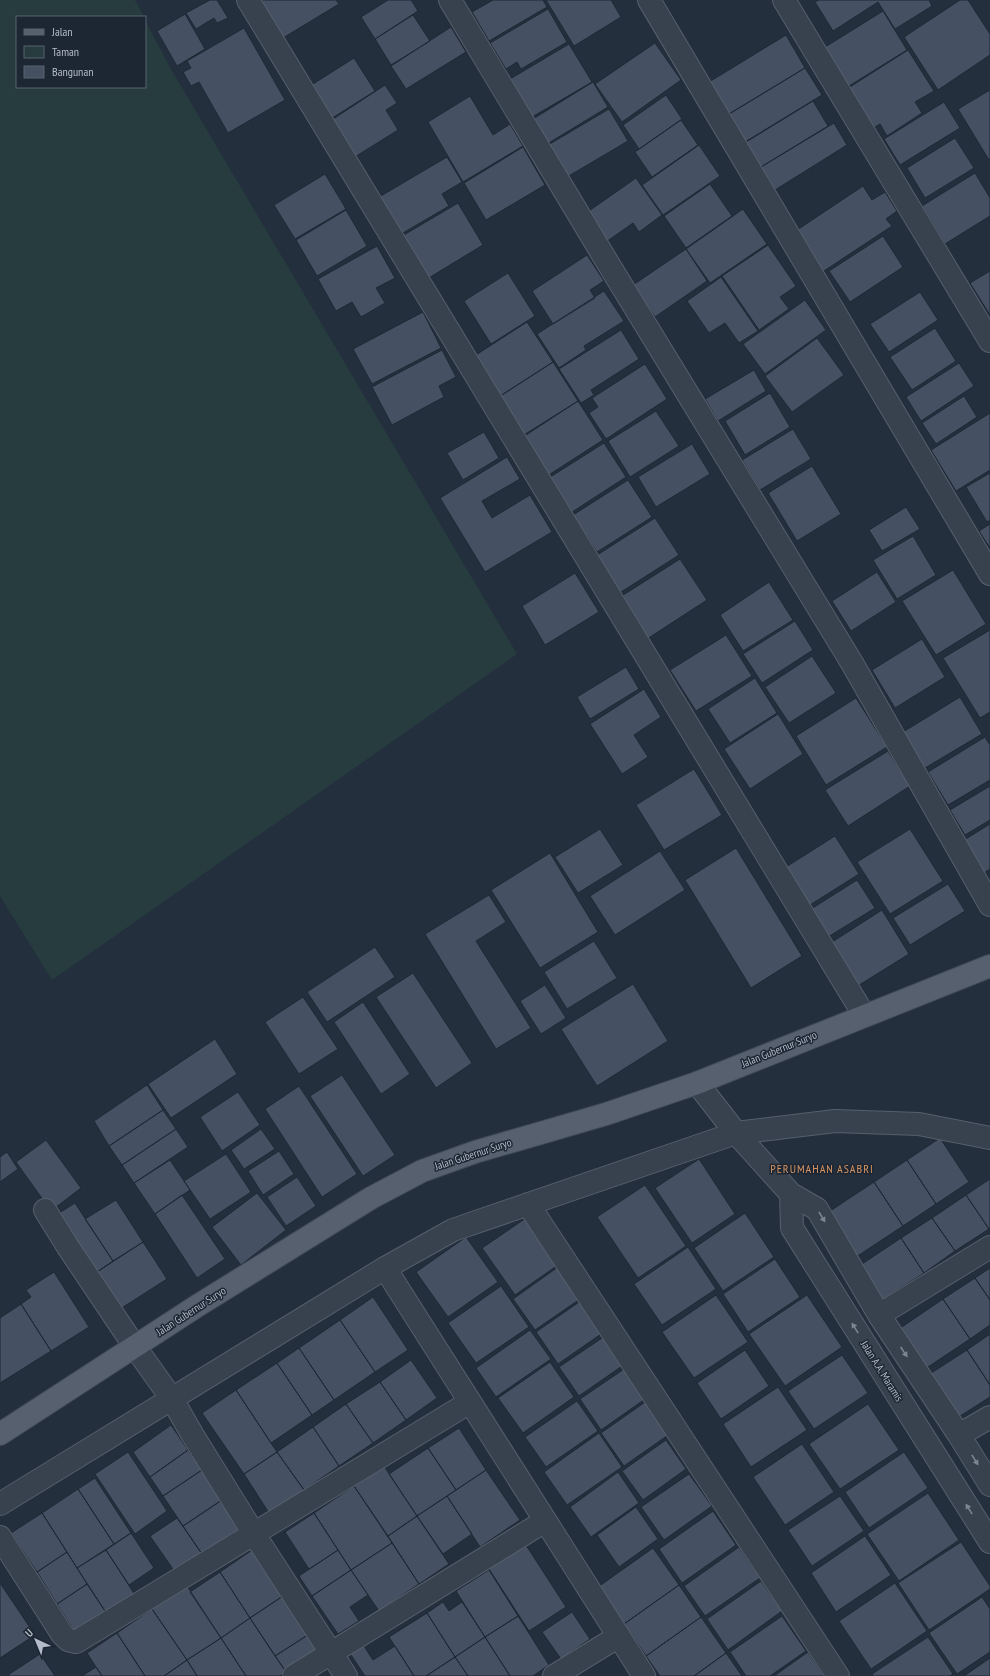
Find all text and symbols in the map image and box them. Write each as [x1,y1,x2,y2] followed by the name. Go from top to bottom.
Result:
[16,16,146,88] legend
[51,24,73,39] text: Jalan
[52,44,79,59] text: Taman
[52,64,93,79] text: Bangunan
[738,1027,819,1071] street label: Jalan Gubernur Suryo
[432,1135,513,1173] street label: Jalan Gubernur Suryo
[770,1161,874,1176] district label: PERUMAHAN ASABRI
[818,1211,825,1223] one-way arrow
[153,1283,229,1339] street label: Jalan Gubernur Suryo
[851,1323,859,1333] one-way arrow
[857,1337,906,1404] street label: Jalan A.A. Maramis
[900,1346,908,1357] one-way arrow
[971,1455,979,1465] one-way arrow
[965,1504,973,1514] one-way arrow
[16,1620,56,1660] north arrow
[22,1626,36,1640] text: U

